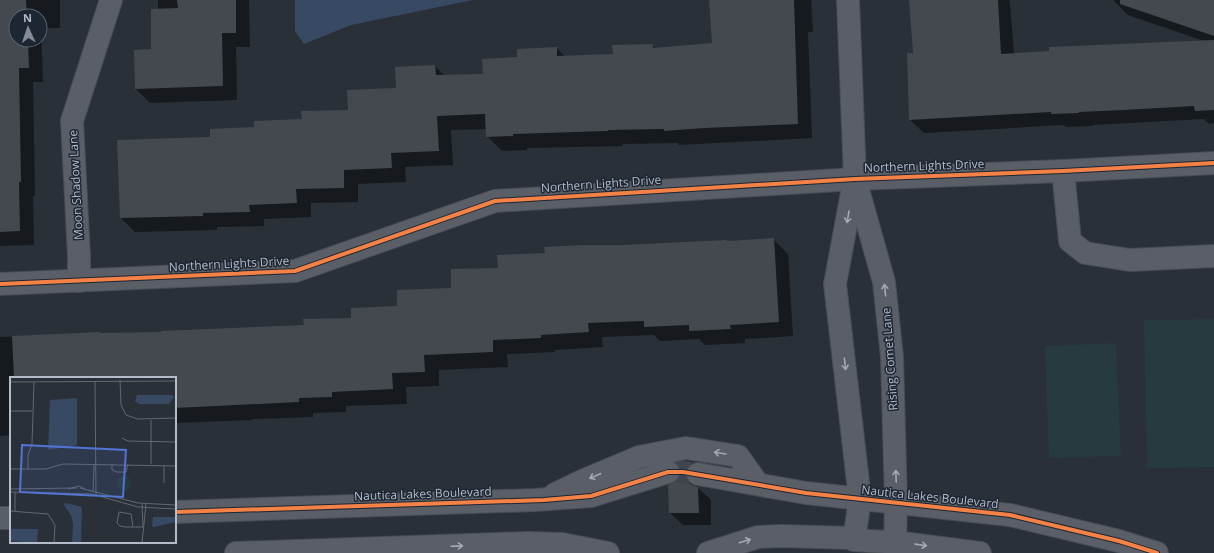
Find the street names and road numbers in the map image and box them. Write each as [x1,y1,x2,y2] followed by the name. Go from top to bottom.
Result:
[64,129,87,241] street label: Moon Shadow Lane
[863,155,985,176] street label: Northern Lights Drive
[540,171,662,196] street label: Northern Lights Drive
[168,252,290,275] street label: Northern Lights Drive
[877,307,902,411] street label: Rising Comet Lane
[861,481,999,512] street label: Nautica Lakes Boulevard
[354,483,492,504] street label: Nautica Lakes Boulevard

